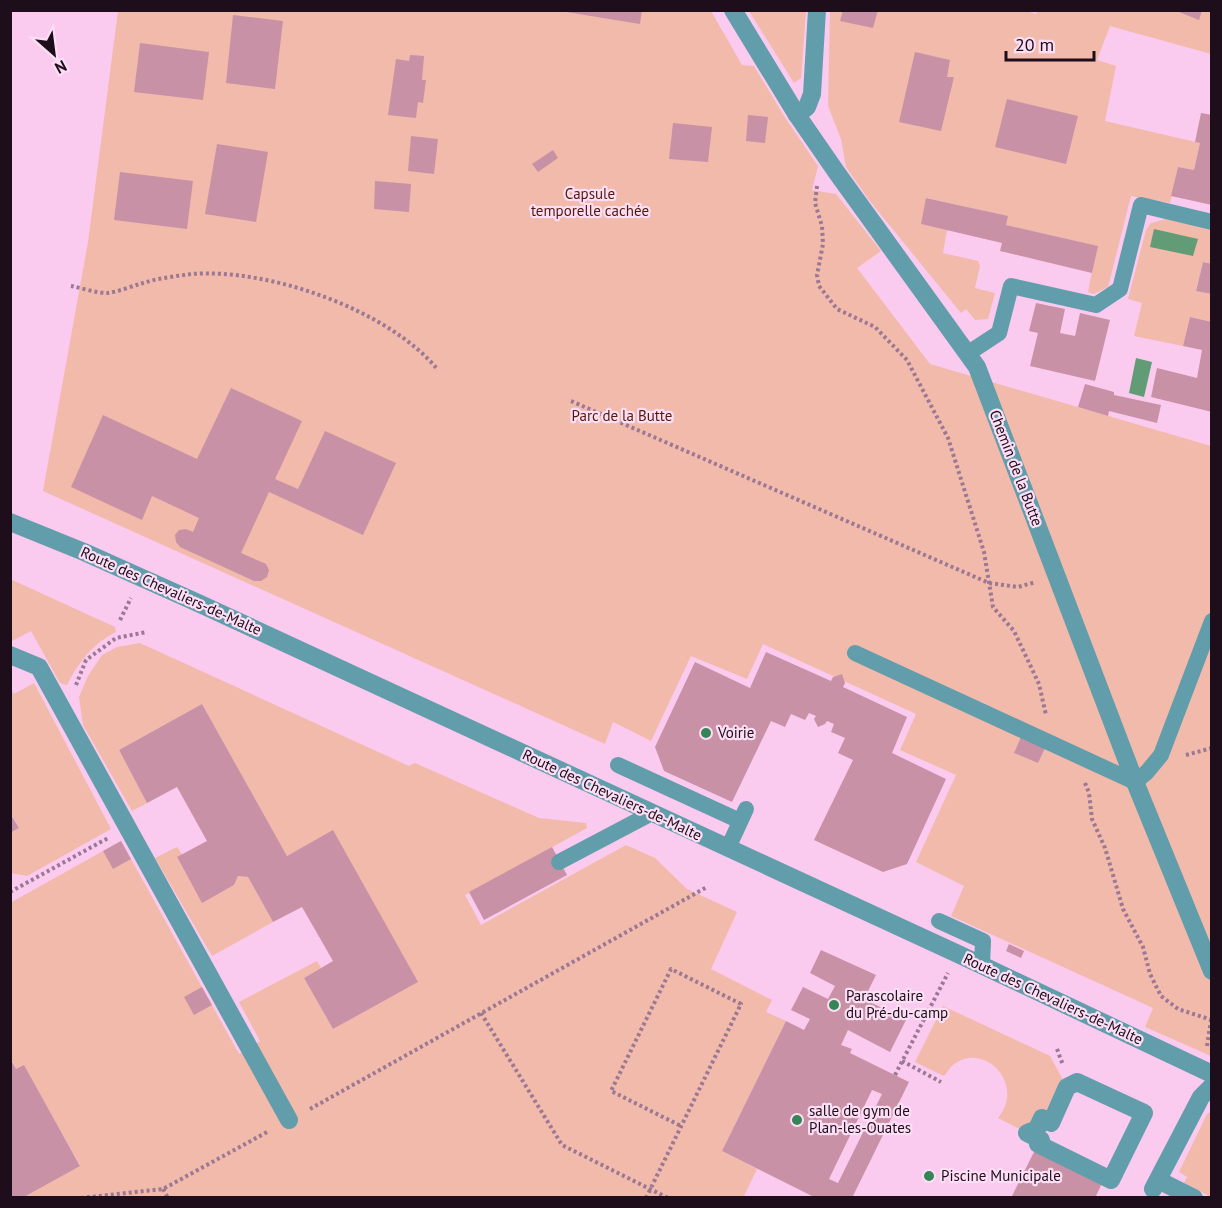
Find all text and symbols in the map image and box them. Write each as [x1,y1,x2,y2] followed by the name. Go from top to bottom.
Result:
[24,24,84,84] north arrow
[1006,24,1094,62] scale bar
[1015,33,1054,56] text: 20 m
[52,56,70,79] text: N
[531,184,649,220] park label: Capsule temporelle cachée
[572,406,672,425] park label: Parc de la Butte
[986,407,1047,529] street label: Chemin de la Butte
[78,542,264,639] street label: Route des Chevaliers-de-Malte
[717,723,754,742] place label: Voirie
[699,726,713,740] marker: Voirie
[519,745,705,845] street label: Route des Chevaliers-de-Malte
[960,949,1146,1049] street label: Route des Chevaliers-de-Malte
[846,986,948,1022] place label: Parascolaire du Pré-du-camp
[827,998,841,1012] marker: Parascolaire du Pré-du-camp
[809,1101,911,1137] place label: salle de gym de Plan-les-Ouates
[790,1113,804,1127] marker: salle de gym de Plan-les-Ouates
[941,1166,1061,1185] place label: Piscine Municipale
[922,1169,936,1183] marker: Piscine Municipale

